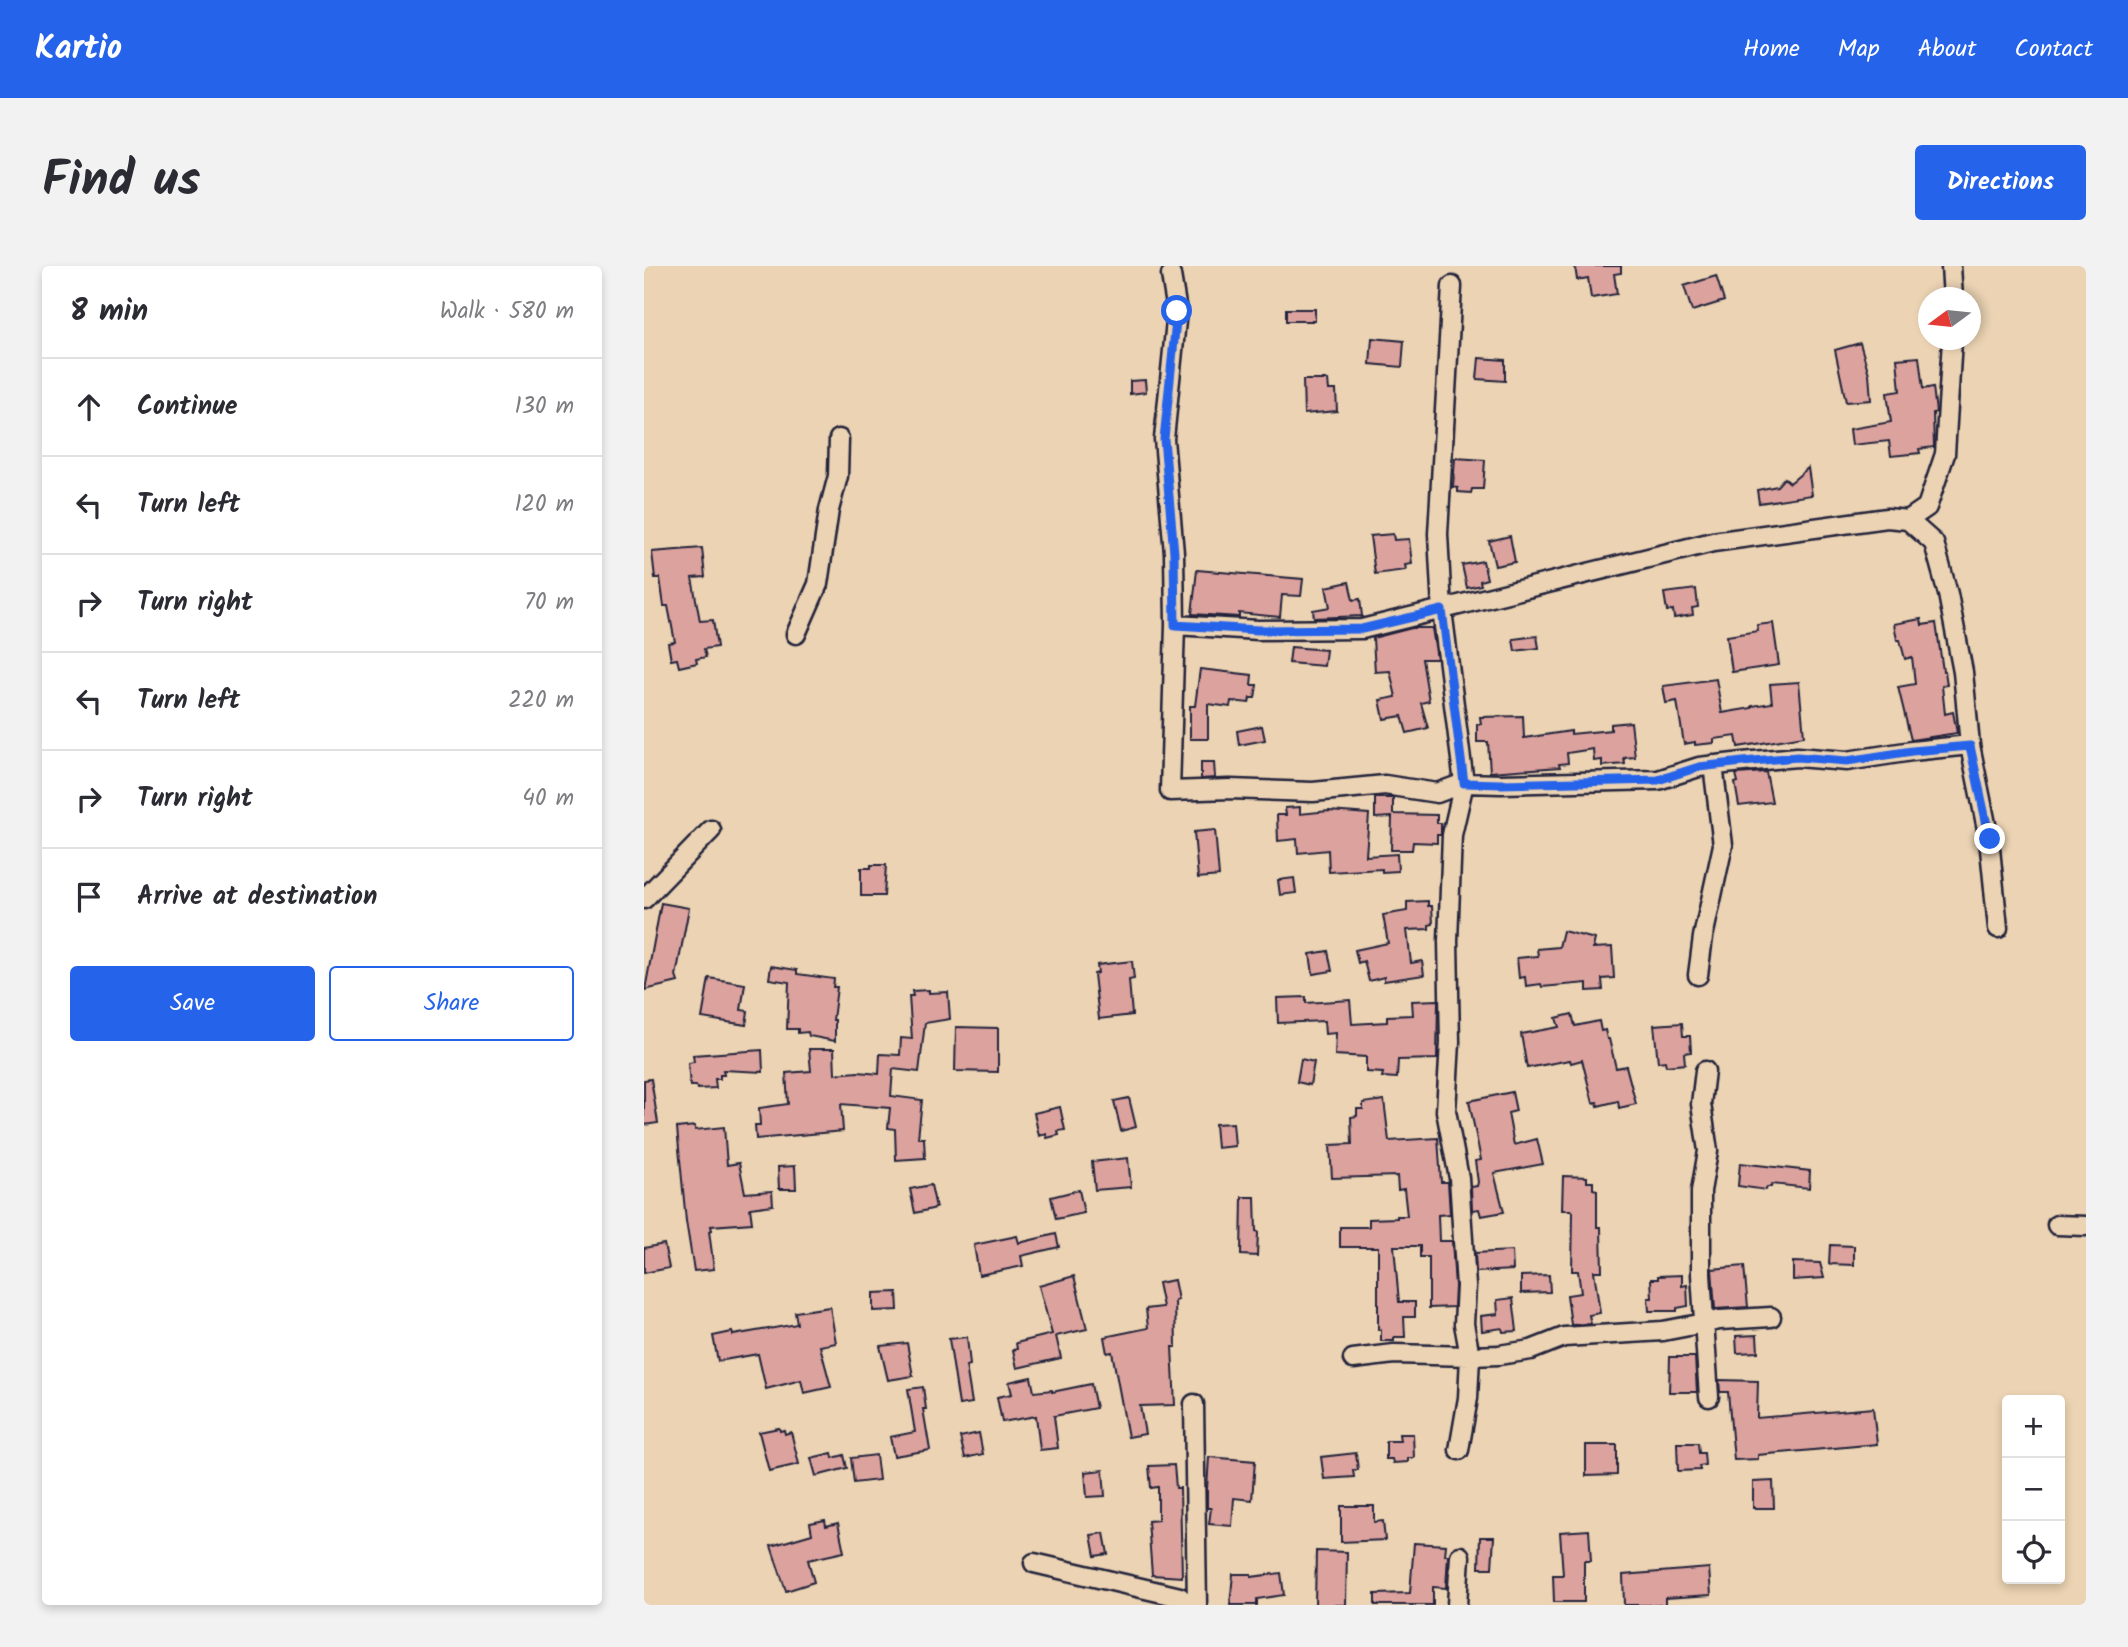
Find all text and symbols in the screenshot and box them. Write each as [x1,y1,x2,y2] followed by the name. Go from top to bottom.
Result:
[35,23,122,76] text: Kartio
[1743,30,1800,69] text: Home
[1838,30,1880,69] text: Map
[1918,30,1976,69] text: About
[2014,30,2093,69] text: Contact
[42,143,200,221] text: Find us
[1915,145,2086,220] button: Directions
[1918,287,1981,350] north arrow
[70,288,148,336] text: 8 min
[440,294,574,330] text: Walk · 580 m
[1161,295,1192,326] route start
[137,386,238,428] text: Continue
[70,388,108,426] icon: ahead
[515,389,574,425] text: 130 m
[137,484,240,526] text: Turn left
[70,486,108,524] icon: left
[514,487,574,523] text: 120 m
[137,582,253,624] text: Turn right
[70,584,108,622] icon: right
[524,585,574,621] text: 70 m
[137,680,240,722] text: Turn left
[70,682,108,720] icon: left
[508,683,574,719] text: 220 m
[137,778,253,820] text: Turn right
[70,780,108,818] icon: right
[522,781,574,817] text: 40 m
[1974,823,2005,854] route end
[137,876,377,918] text: Arrive at destination
[70,878,108,916] icon: arrive
[70,966,315,1041] button: Save
[329,966,574,1041] button: Share
[2002,1395,2065,1584] map controls
[2002,1395,2065,1458] button: +
[2002,1458,2065,1521] button: −
[2002,1521,2065,1584] button: locate

